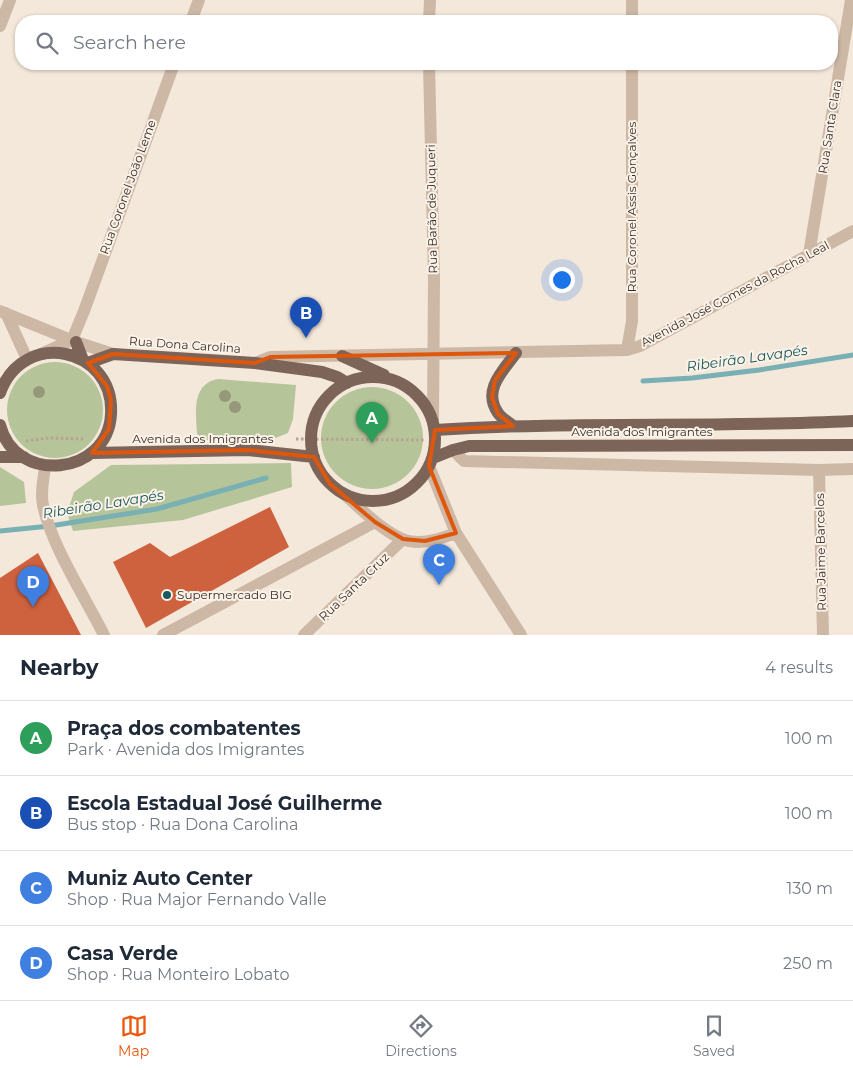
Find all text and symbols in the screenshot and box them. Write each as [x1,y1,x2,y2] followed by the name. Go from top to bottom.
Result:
[15,15,838,70] search box
[33,29,61,57] icon: search
[73,31,186,54] text: Search here
[815,79,844,175] street label: Rua Santa Clara
[96,118,159,256] street label: Rua Coronel João Leme
[624,122,639,292] street label: Rua Coronel Assis Gonçalves
[423,144,440,274] street label: Rua Barão de Juqueri
[638,237,831,350] street label: Avenida José Gomes da Rocha Leal
[549,267,575,293] your location
[290,297,322,338] pin: B
[129,333,241,356] street label: Rua Dona Carolina
[685,341,809,375] water label: Ribeirão Lavapés
[356,402,388,443] pin: A
[571,424,713,439] street label: Avenida dos Imigrantes
[132,431,274,446] street label: Avenida dos Imigrantes
[41,486,165,522] water label: Ribeirão Lavapés
[812,493,829,611] street label: Rua Jaime Barcelos
[423,544,455,585] pin: C
[315,549,392,624] street label: Rua Santa Cruz
[17,566,49,607] pin: D
[177,587,292,602] place label: Supermercado BIG
[161,589,173,601] marker: Supermercado BIG
[20,655,99,680] text: Nearby
[765,658,833,677] text: 4 results
[67,717,301,740] text: Praça dos combatentes
[30,729,42,748] text: A
[785,729,833,748] text: 100 m
[67,740,304,759] text: Park · Avenida dos Imigrantes
[67,792,382,815] text: Escola Estadual José Guilherme
[30,804,42,823] text: B
[785,804,833,823] text: 100 m
[67,815,299,834] text: Bus stop · Rua Dona Carolina
[67,867,253,890] text: Muniz Auto Center
[30,879,42,898] text: C
[786,879,833,898] text: 130 m
[67,890,327,909] text: Shop · Rua Major Fernando Valle
[67,942,178,965] text: Casa Verde
[29,954,43,973] text: D
[783,954,833,973] text: 250 m
[67,965,289,984] text: Shop · Rua Monteiro Lobato
[118,1012,149,1060] tab: Map
[385,1012,457,1060] tab: Directions
[693,1012,735,1060] tab: Saved

